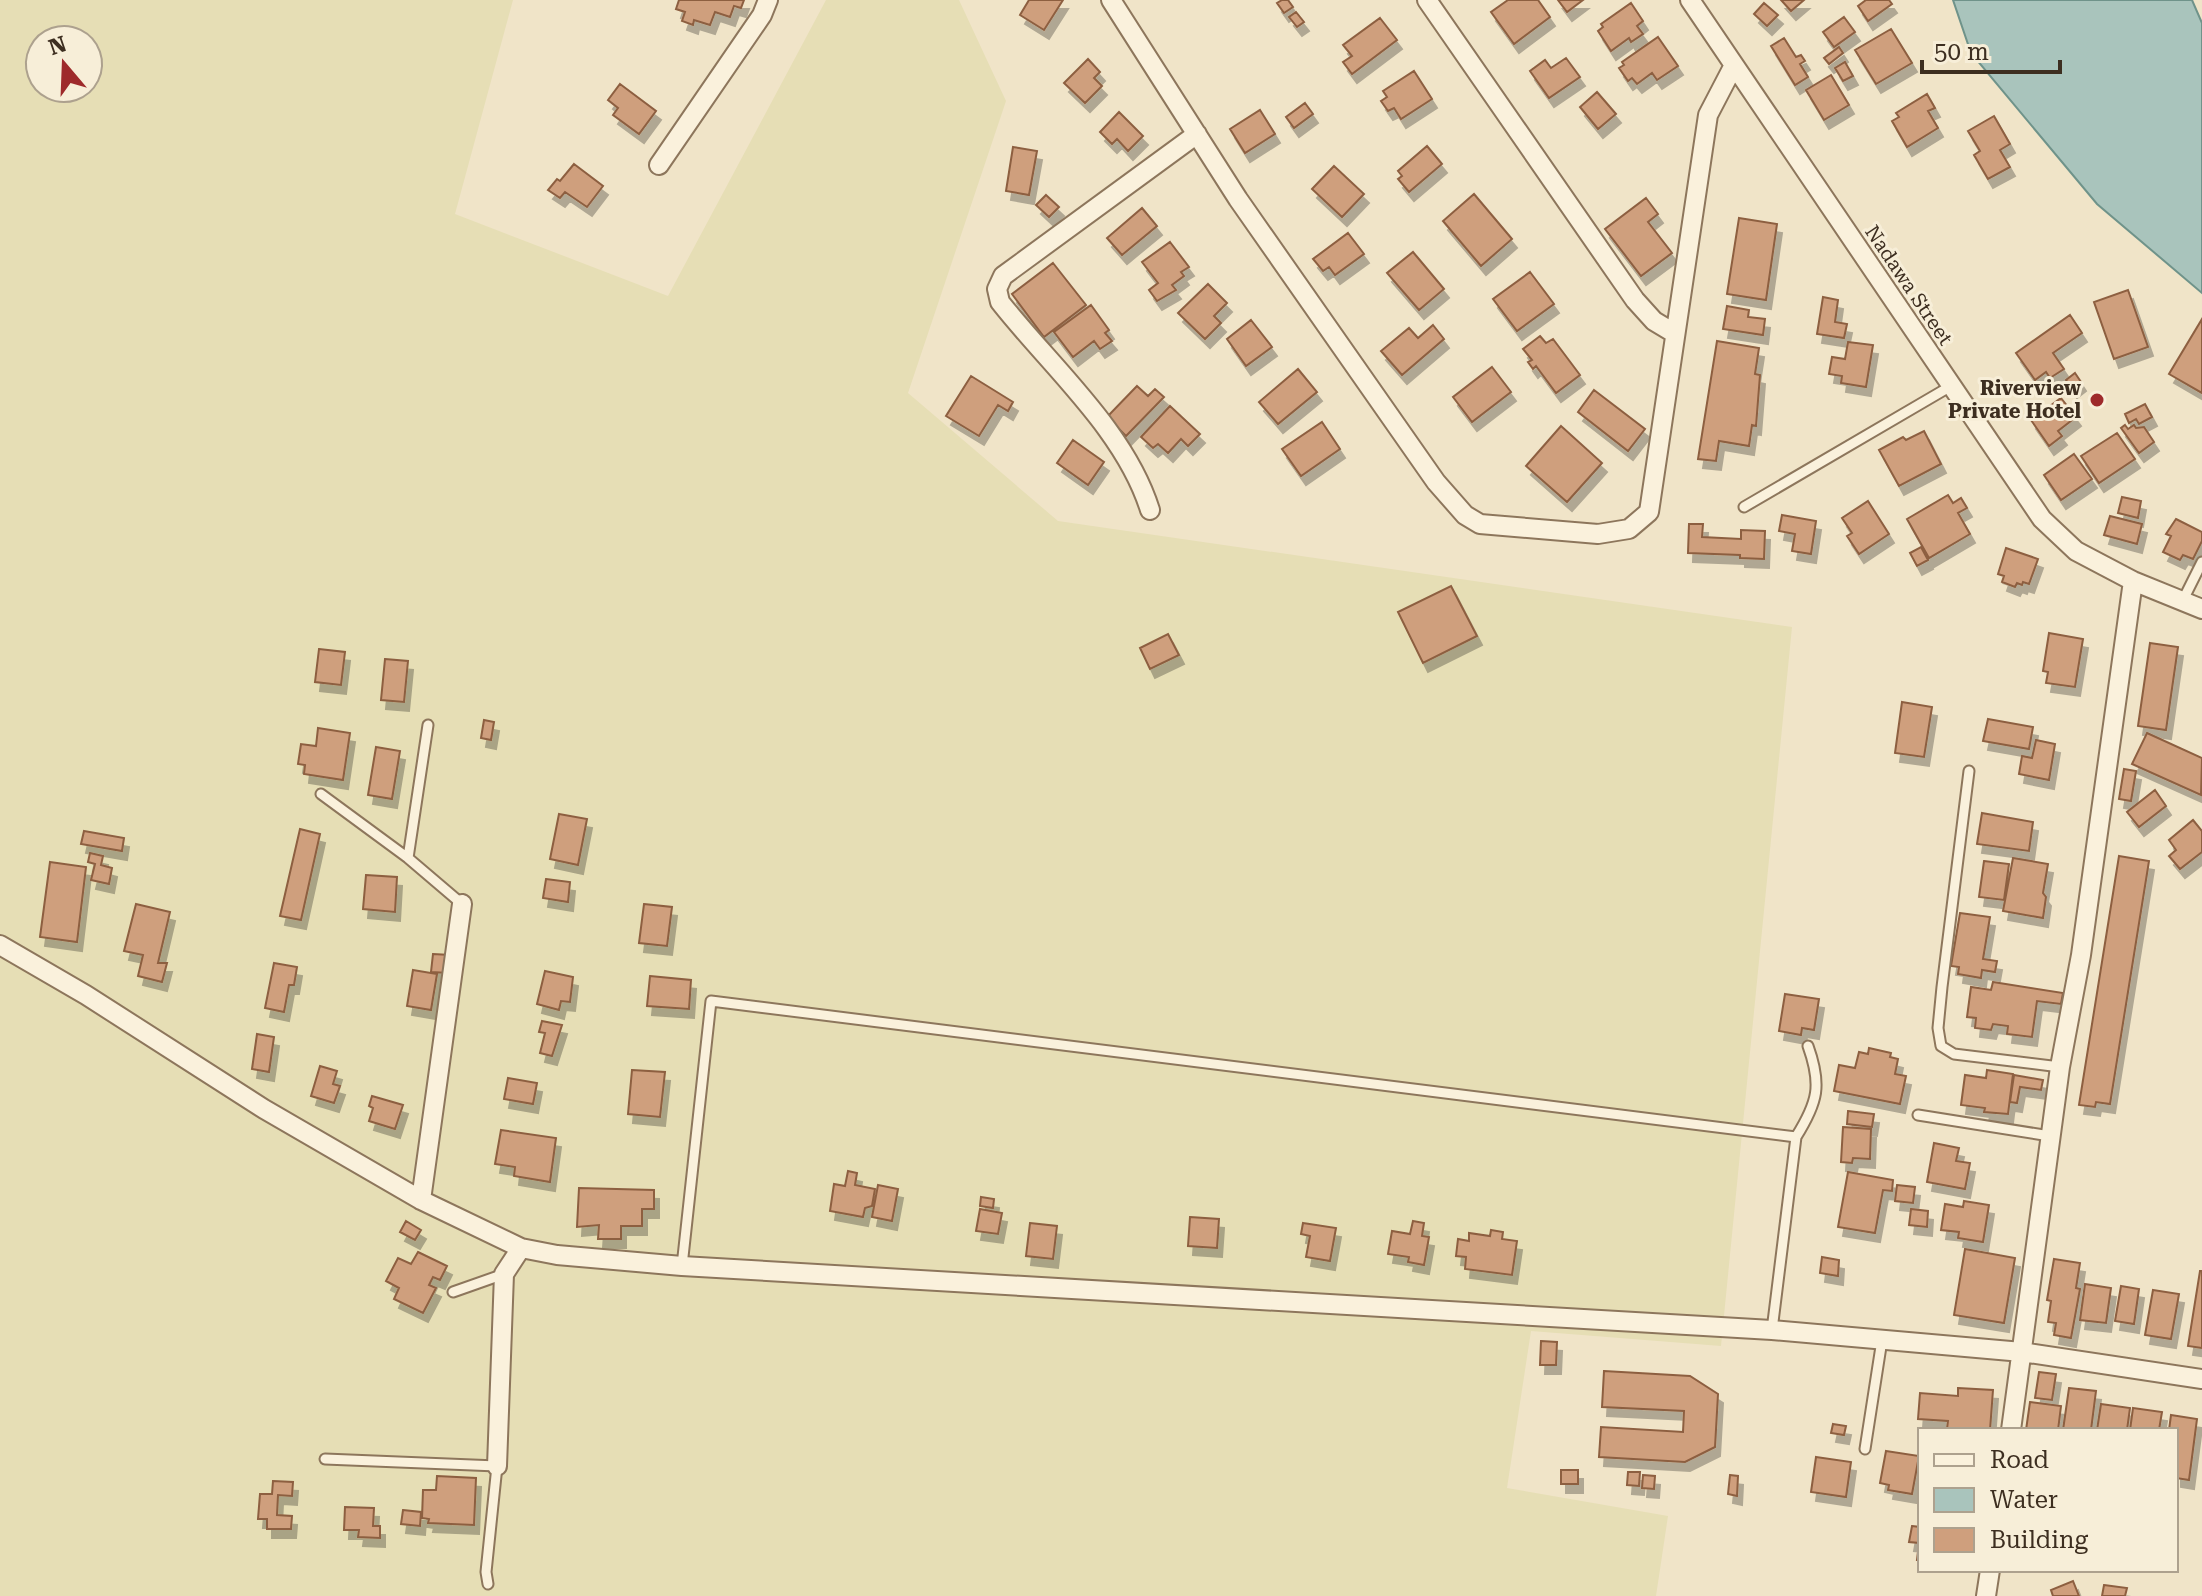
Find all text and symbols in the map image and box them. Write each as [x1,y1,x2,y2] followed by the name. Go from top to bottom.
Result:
[24,24,104,104] north arrow
[1922,24,2060,74] scale bar
[46,31,70,60] text: N
[1934,38,1989,66] text: 50 m
[1860,221,1958,350] street label: Nadawa Street
[1948,376,2082,423] place label: Riverview Private Hotel
[2088,391,2106,409] marker: Riverview Private Hotel
[1918,1428,2178,1572] legend
[1990,1446,2049,1474] text: Road
[1990,1486,2058,1514] text: Water
[1990,1526,2088,1554] text: Building

